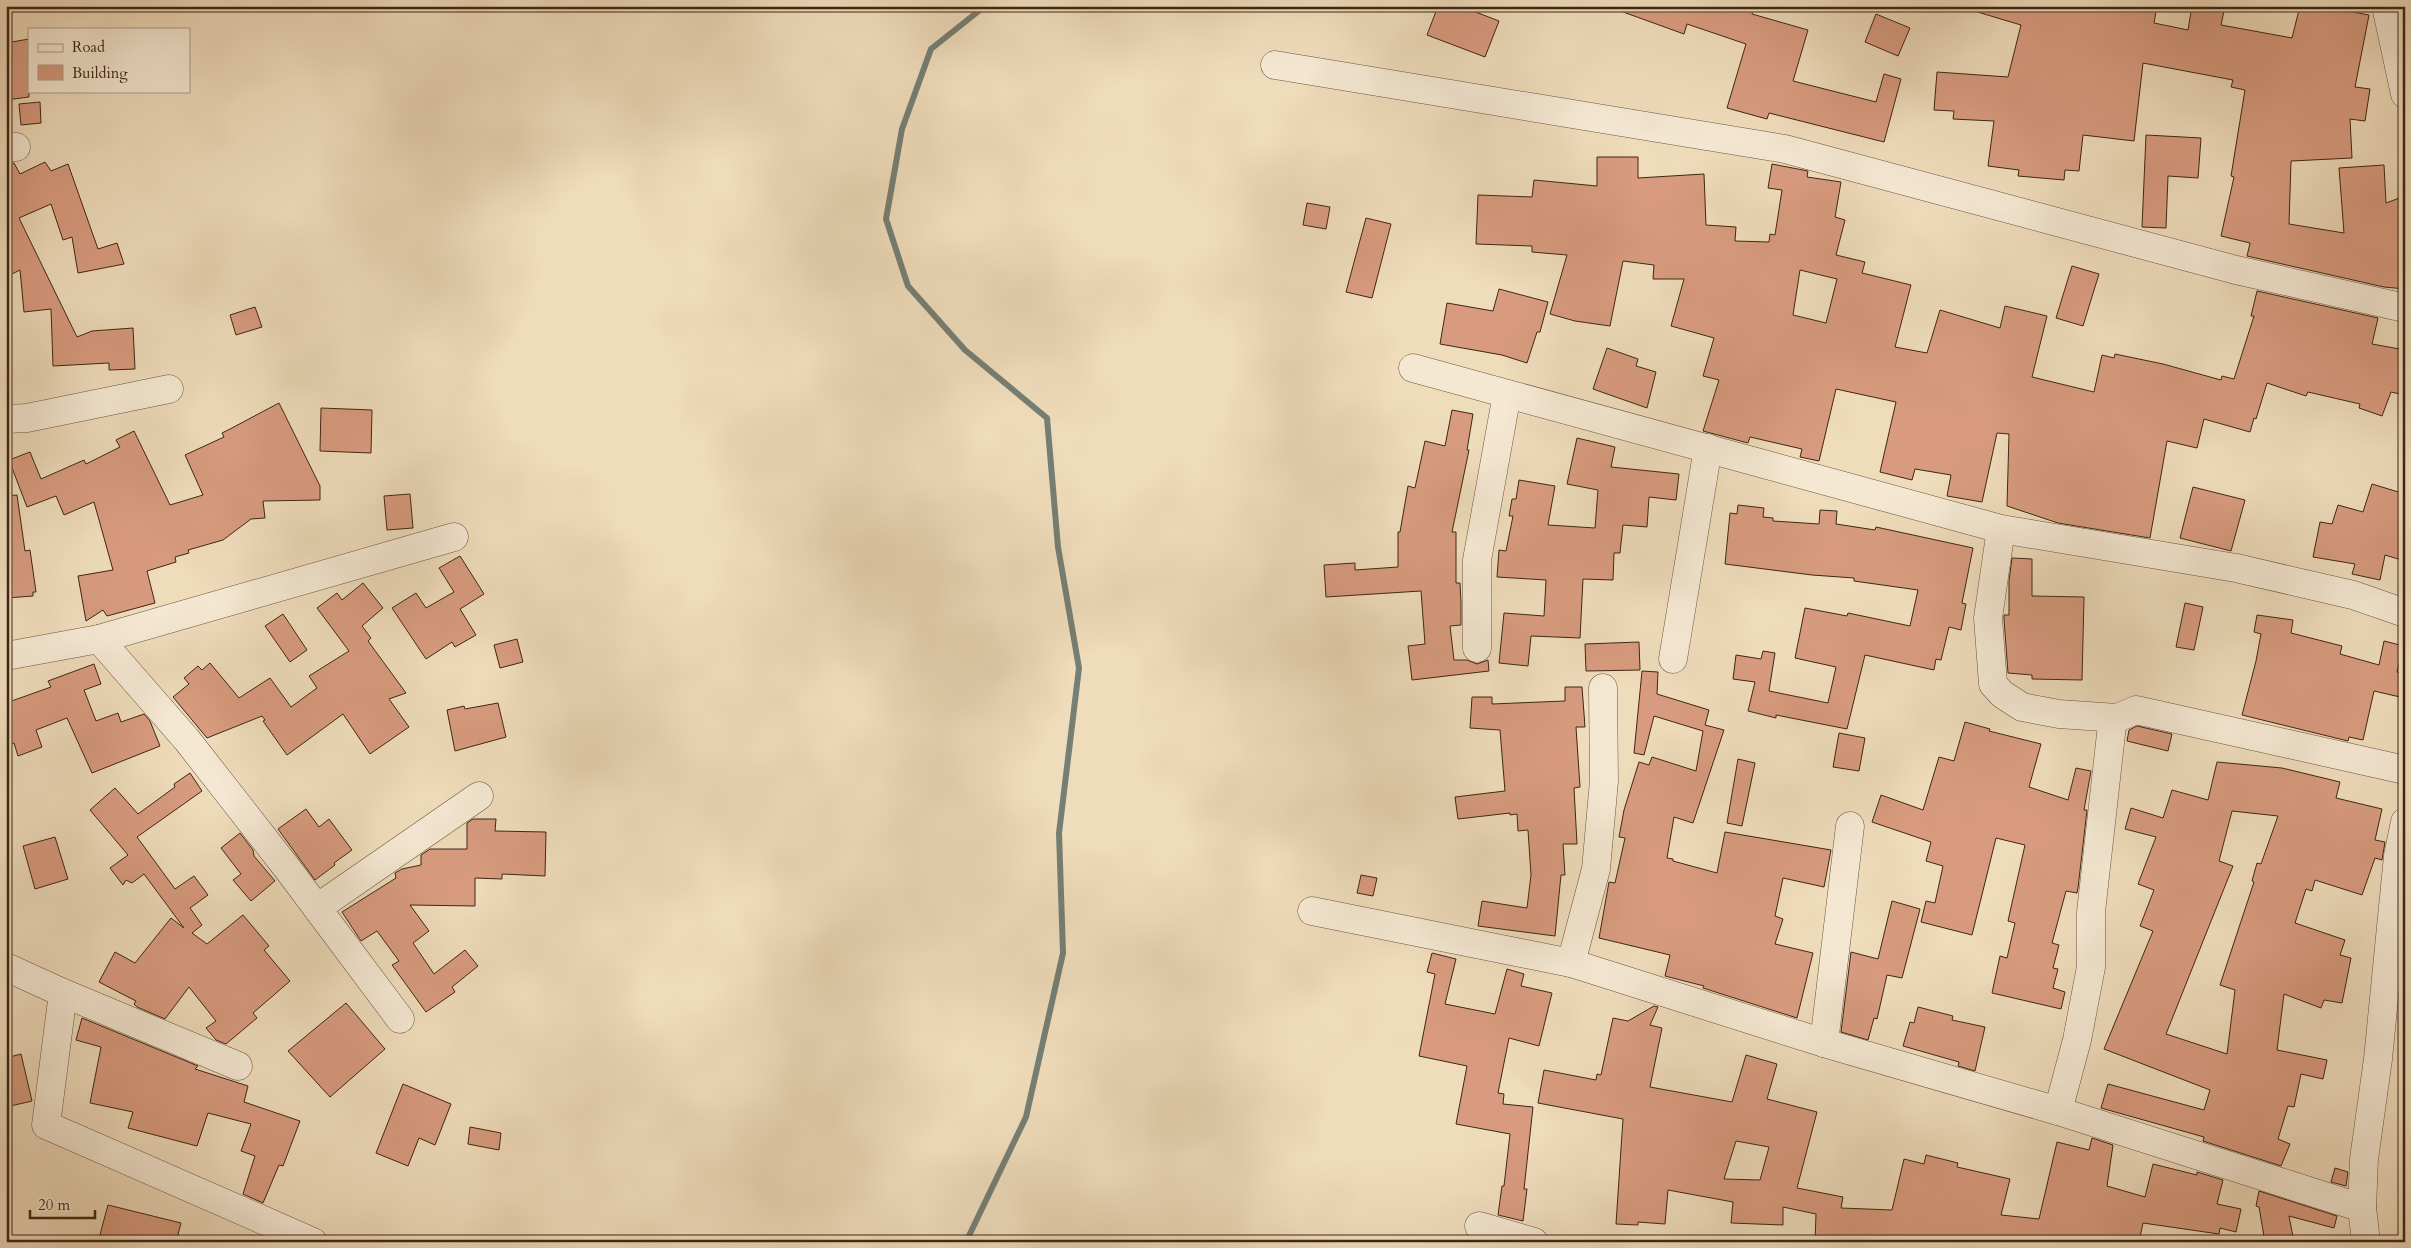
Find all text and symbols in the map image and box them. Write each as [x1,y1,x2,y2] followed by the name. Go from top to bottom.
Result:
[28,28,190,92] legend
[72,37,105,57] text: Road
[72,63,128,83] text: Building
[30,1188,95,1220] scale bar
[38,1195,70,1215] text: 20 m

